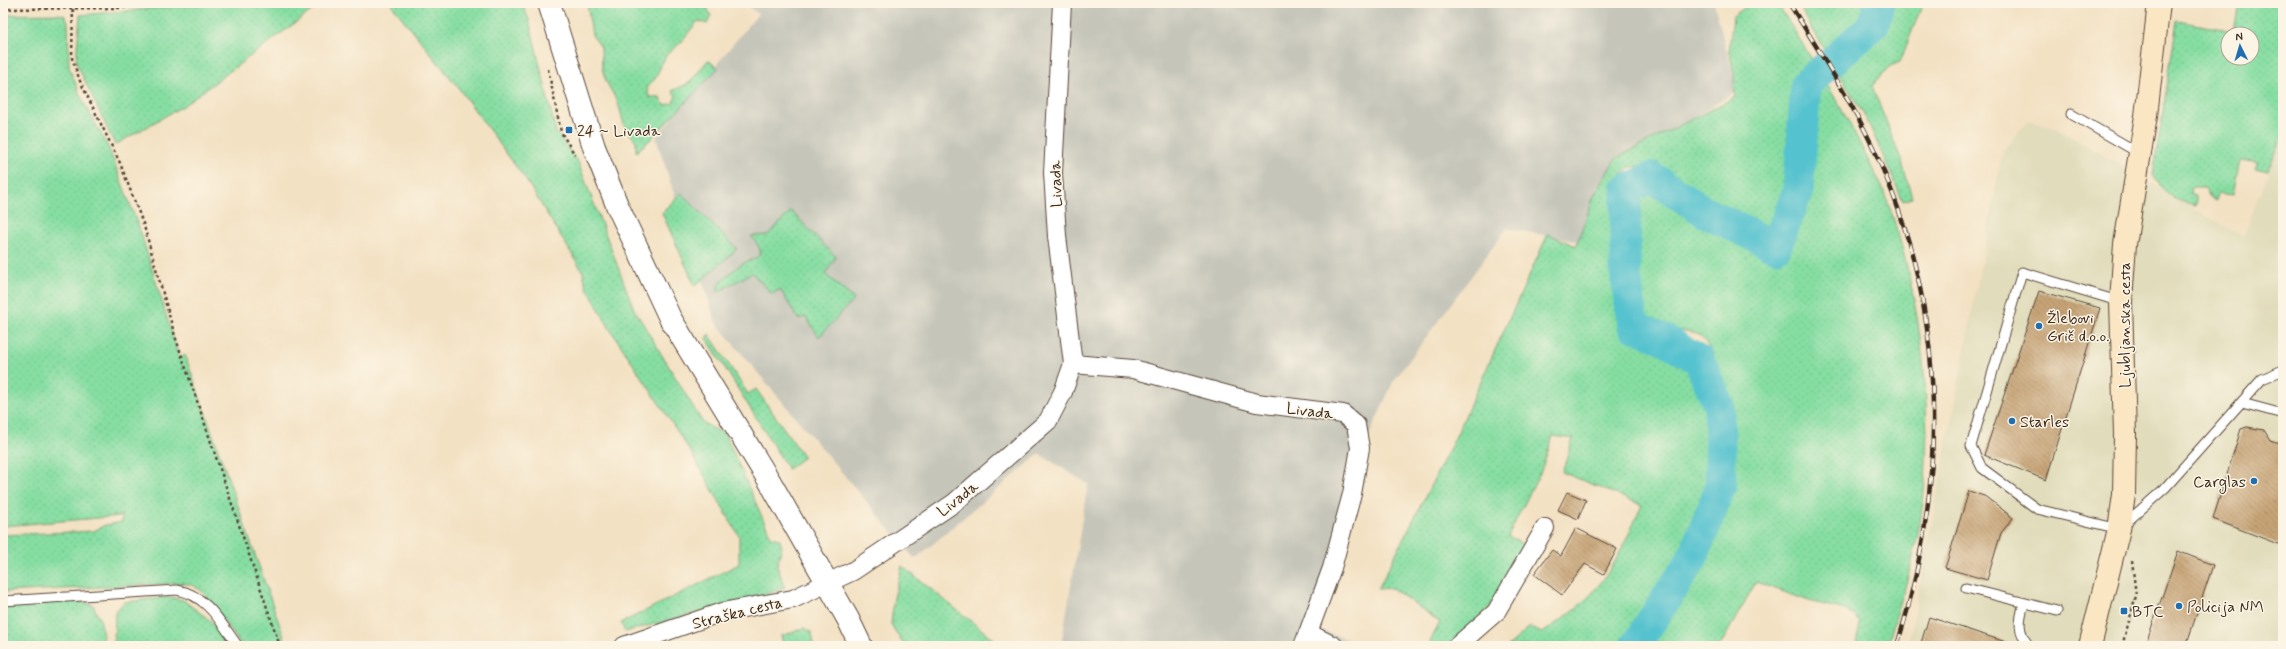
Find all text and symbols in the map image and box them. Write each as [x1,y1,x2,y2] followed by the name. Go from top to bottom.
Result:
[2220,26,2260,66] north arrow
[2235,30,2243,44] text: N
[577,121,661,142] place label: 24 ~ Livada
[564,125,574,135] marker: 24 ~ Livada
[1045,160,1068,208] street label: Livada
[2115,262,2136,388] street label: Ljubljanska cesta
[2047,308,2110,347] place label: Žlebovi Grič d.o.o.
[2034,321,2044,331] marker: Žlebovi Grič d.o.o.
[1285,398,1335,425] street label: Livada
[2020,412,2069,433] place label: Starles
[2007,416,2017,426] marker: Starles
[2193,472,2246,494] place label: Carglas
[933,476,983,522] street label: Livada
[2249,476,2259,486] marker: Carglas
[690,592,785,635] street label: Straška cesta
[2187,597,2264,618] place label: Policija NM
[2174,601,2184,611] marker: Policija NM
[2132,602,2163,623] place label: BTC
[2119,606,2129,616] marker: BTC

